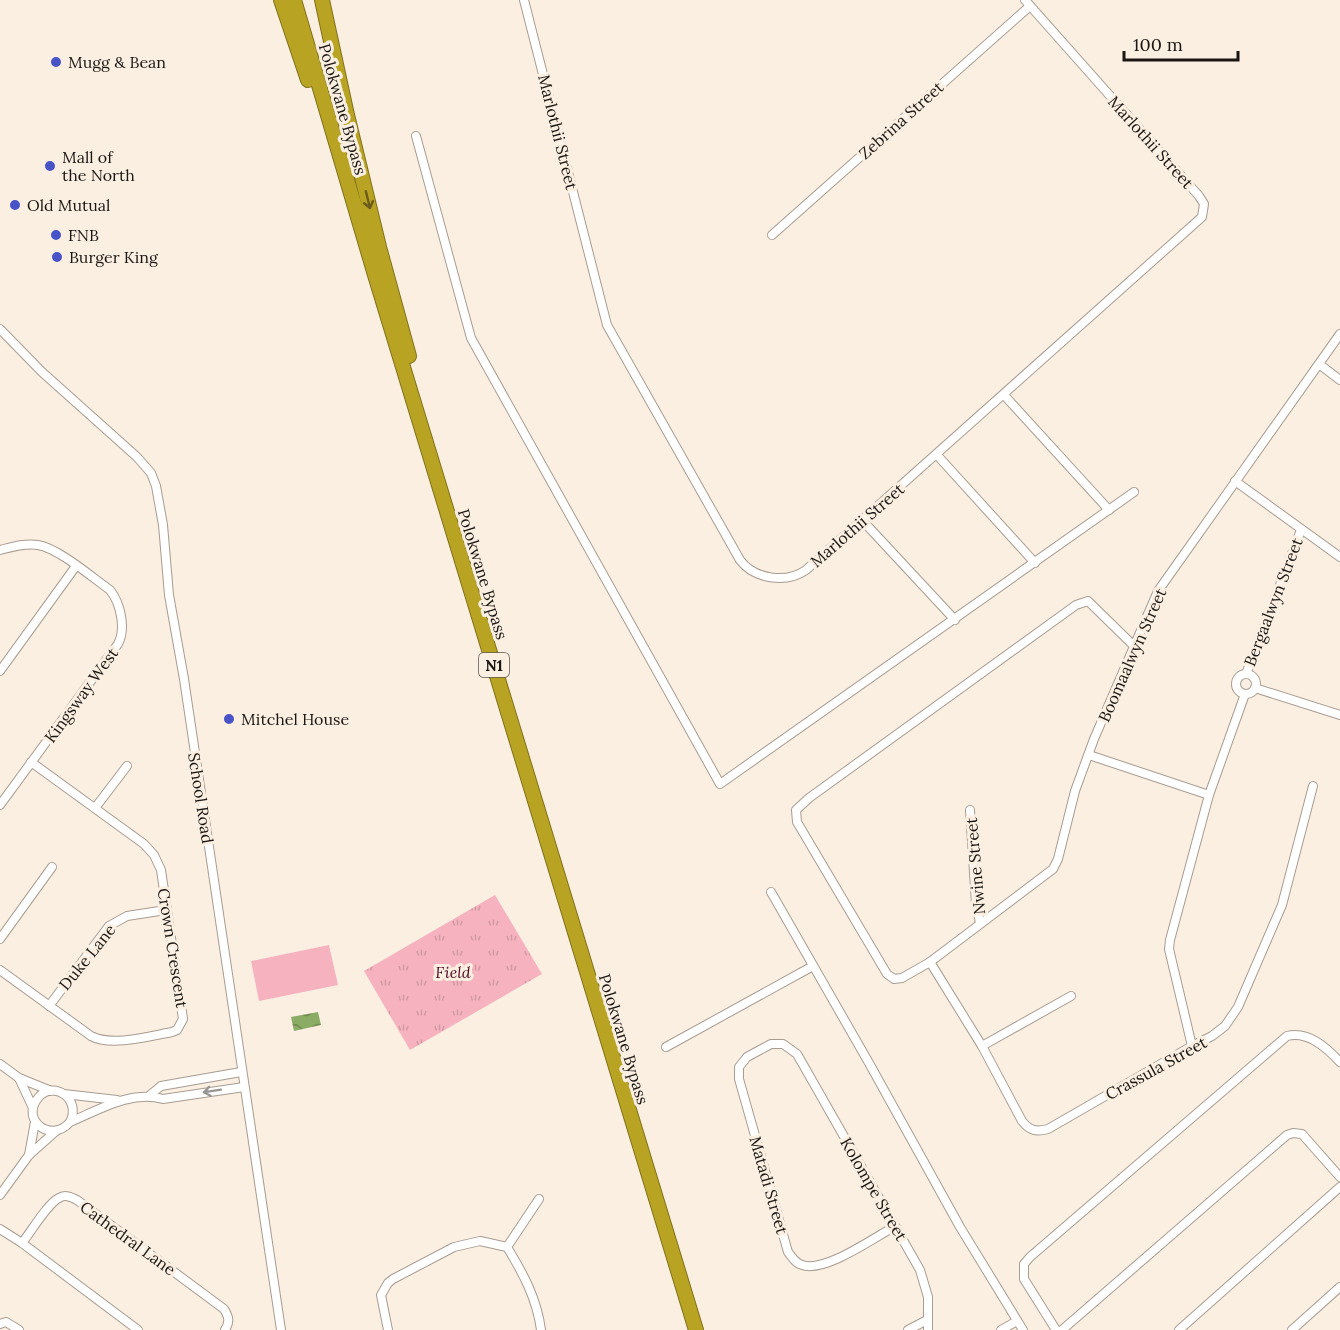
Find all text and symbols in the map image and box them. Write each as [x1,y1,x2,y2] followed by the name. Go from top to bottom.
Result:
[1124,24,1238,62] scale bar
[1133,33,1183,56] text: 100 m
[315,41,371,177] street label: Polokwane Bypass
[68,52,166,72] place label: Mugg & Bean
[49,55,63,69] marker: Mugg & Bean
[534,72,582,192] street label: Marlothii Street
[855,76,948,163] street label: Zebrina Street
[1104,92,1198,193] street label: Marlothii Street
[62,147,135,185] place label: Mall of the North
[43,159,57,173] marker: Mall of the North
[362,191,374,210] one-way arrow
[27,195,110,215] place label: Old Mutual
[8,198,22,212] marker: Old Mutual
[68,225,99,245] place label: FNB
[49,228,63,242] marker: FNB
[69,247,159,267] place label: Burger King
[50,250,64,264] marker: Burger King
[806,478,909,571] street label: Marlothii Street
[454,506,512,642] street label: Polokwane Bypass
[1239,534,1307,669] street label: Bergaalwyn Street
[1094,584,1171,725] street label: Boomaalwyn Street
[40,643,123,746] street label: Kingsway West
[479,653,509,677] road number: N1
[241,709,349,729] place label: Mitchel House
[222,712,236,726] marker: Mitchel House
[184,751,218,845] street label: School Road
[961,816,989,915] street label: Nwine Street
[154,887,192,1010] street label: Crown Crescent
[54,920,120,994] street label: Duke Lane
[435,962,471,982] park label: Field
[595,971,653,1107] street label: Polokwane Bypass
[1102,1032,1211,1104] street label: Crassula Street
[202,1086,222,1097] one-way arrow
[745,1134,793,1237] street label: Matadi Street
[836,1134,912,1245] street label: Kolompe Street
[76,1197,180,1280] street label: Cathedral Lane

